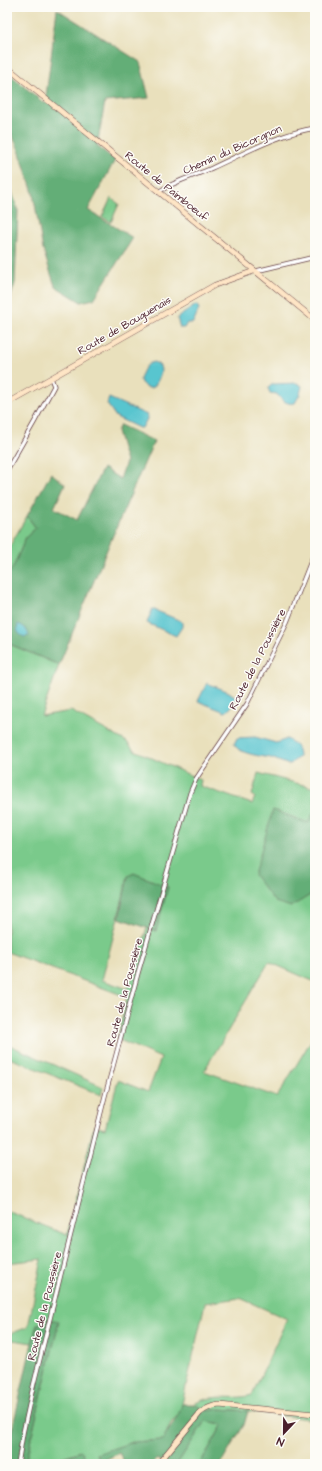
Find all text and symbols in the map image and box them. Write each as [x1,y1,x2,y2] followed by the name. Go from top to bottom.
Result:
[180,121,285,179] street label: Chemin du Bicorgnon
[122,148,212,225] street label: Route de Paimboeuf
[75,292,175,359] street label: Route de Bouguenais
[225,606,289,712] street label: Route de la Poussière
[103,936,146,1048] street label: Route de la Poussière
[24,1250,65,1362] street label: Route de la Poussière
[264,1413,304,1453] north arrow
[274,1434,286,1450] text: N

